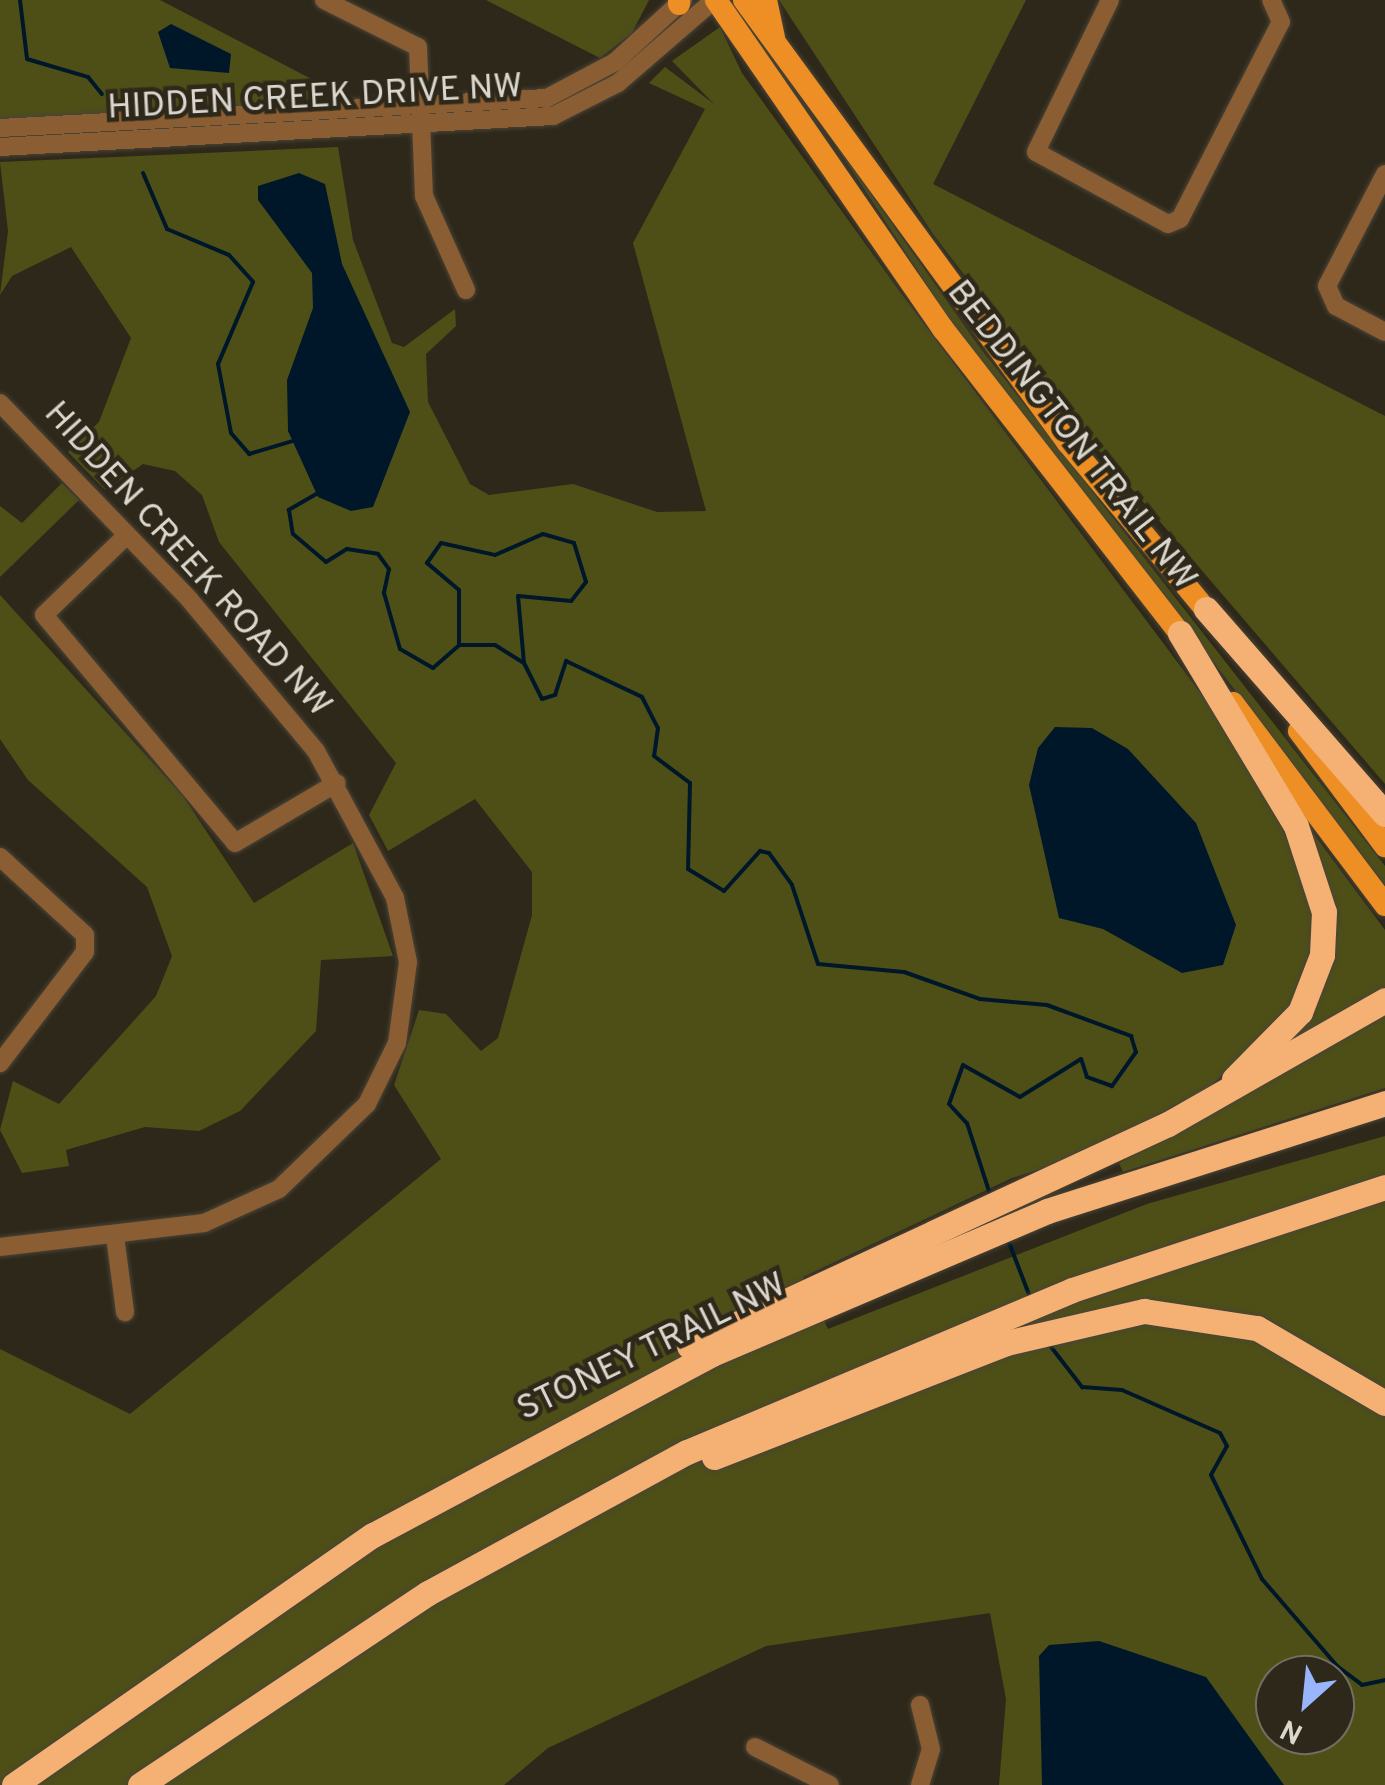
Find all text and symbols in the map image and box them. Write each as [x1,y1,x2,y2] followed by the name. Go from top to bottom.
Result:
[106,66,524,130] street label: HIDDEN CREEK DRIVE NW
[936,272,1206,600] street label: BEDDINGTON TRAIL NW
[34,394,340,726] street label: HIDDEN CREEK ROAD NW
[509,1264,795,1432] street label: STONEY TRAIL NW
[1255,1655,1355,1755] north arrow
[1275,1709,1309,1751] text: N

